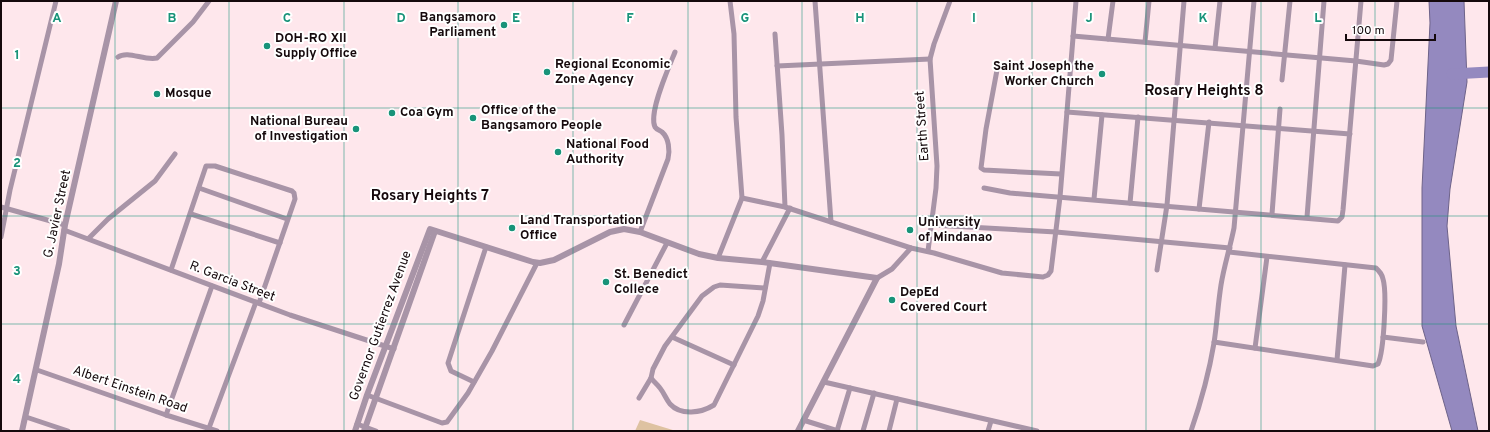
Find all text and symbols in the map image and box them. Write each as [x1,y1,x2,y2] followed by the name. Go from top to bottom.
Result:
[420,10,496,41] place label: Bangsamoro Parliament
[52,11,62,27] text: A
[168,11,177,27] text: B
[283,11,291,27] text: C
[396,11,406,27] text: D
[512,11,520,27] text: E
[626,11,634,27] text: F
[741,11,750,27] text: G
[855,11,865,27] text: H
[972,11,976,27] text: I
[1085,11,1093,27] text: J
[1198,11,1208,27] text: K
[1314,11,1322,27] text: L
[1346,16,1435,42] scale bar
[499,20,509,30] marker: Bangsamoro Parliament
[1352,23,1385,39] text: 100 m
[275,31,357,62] place label: DOH-RO XII Supply Office
[262,41,272,51] marker: DOH-RO XII Supply Office
[14,48,20,64] text: 1
[555,57,670,88] place label: Regional Economic Zone Agency
[993,59,1094,90] place label: Saint Joseph the Worker Church
[542,67,552,77] marker: Regional Economic Zone Agency
[1097,69,1107,79] marker: Saint Joseph the Worker Church
[1144,82,1264,101] district label: Rosary Heights 8
[165,86,211,102] place label: Mosque
[152,89,162,99] marker: Mosque
[913,90,933,162] street label: Earth Street
[481,103,602,134] place label: Office of the Bangsamoro People
[400,105,454,121] place label: Coa Gym
[387,108,397,118] marker: Coa Gym
[468,113,478,123] marker: Office of the Bangsamoro People
[250,114,348,145] place label: National Bureau of Investigation
[351,124,361,134] marker: National Bureau of Investigation
[566,137,649,168] place label: National Food Authority
[553,147,563,157] marker: National Food Authority
[13,156,21,172] text: 2
[41,168,75,260] street label: G. Javier Street
[371,187,489,206] district label: Rosary Heights 7
[520,213,643,244] place label: Land Transportation Office
[918,215,992,246] place label: University of Mindanao
[507,223,517,233] marker: Land Transportation Office
[905,225,915,235] marker: University of Mindanao
[346,249,416,403] street label: Governor Gutierrez Avenue
[187,258,277,306] street label: R. Garcia Street
[13,264,21,280] text: 3
[614,267,688,298] place label: St. Benedict Collece
[601,277,611,287] marker: St. Benedict Collece
[900,285,987,316] place label: DepEd Covered Court
[887,295,897,305] marker: DepEd Covered Court
[71,363,189,417] street label: Albert Einstein Road
[13,372,21,388] text: 4

